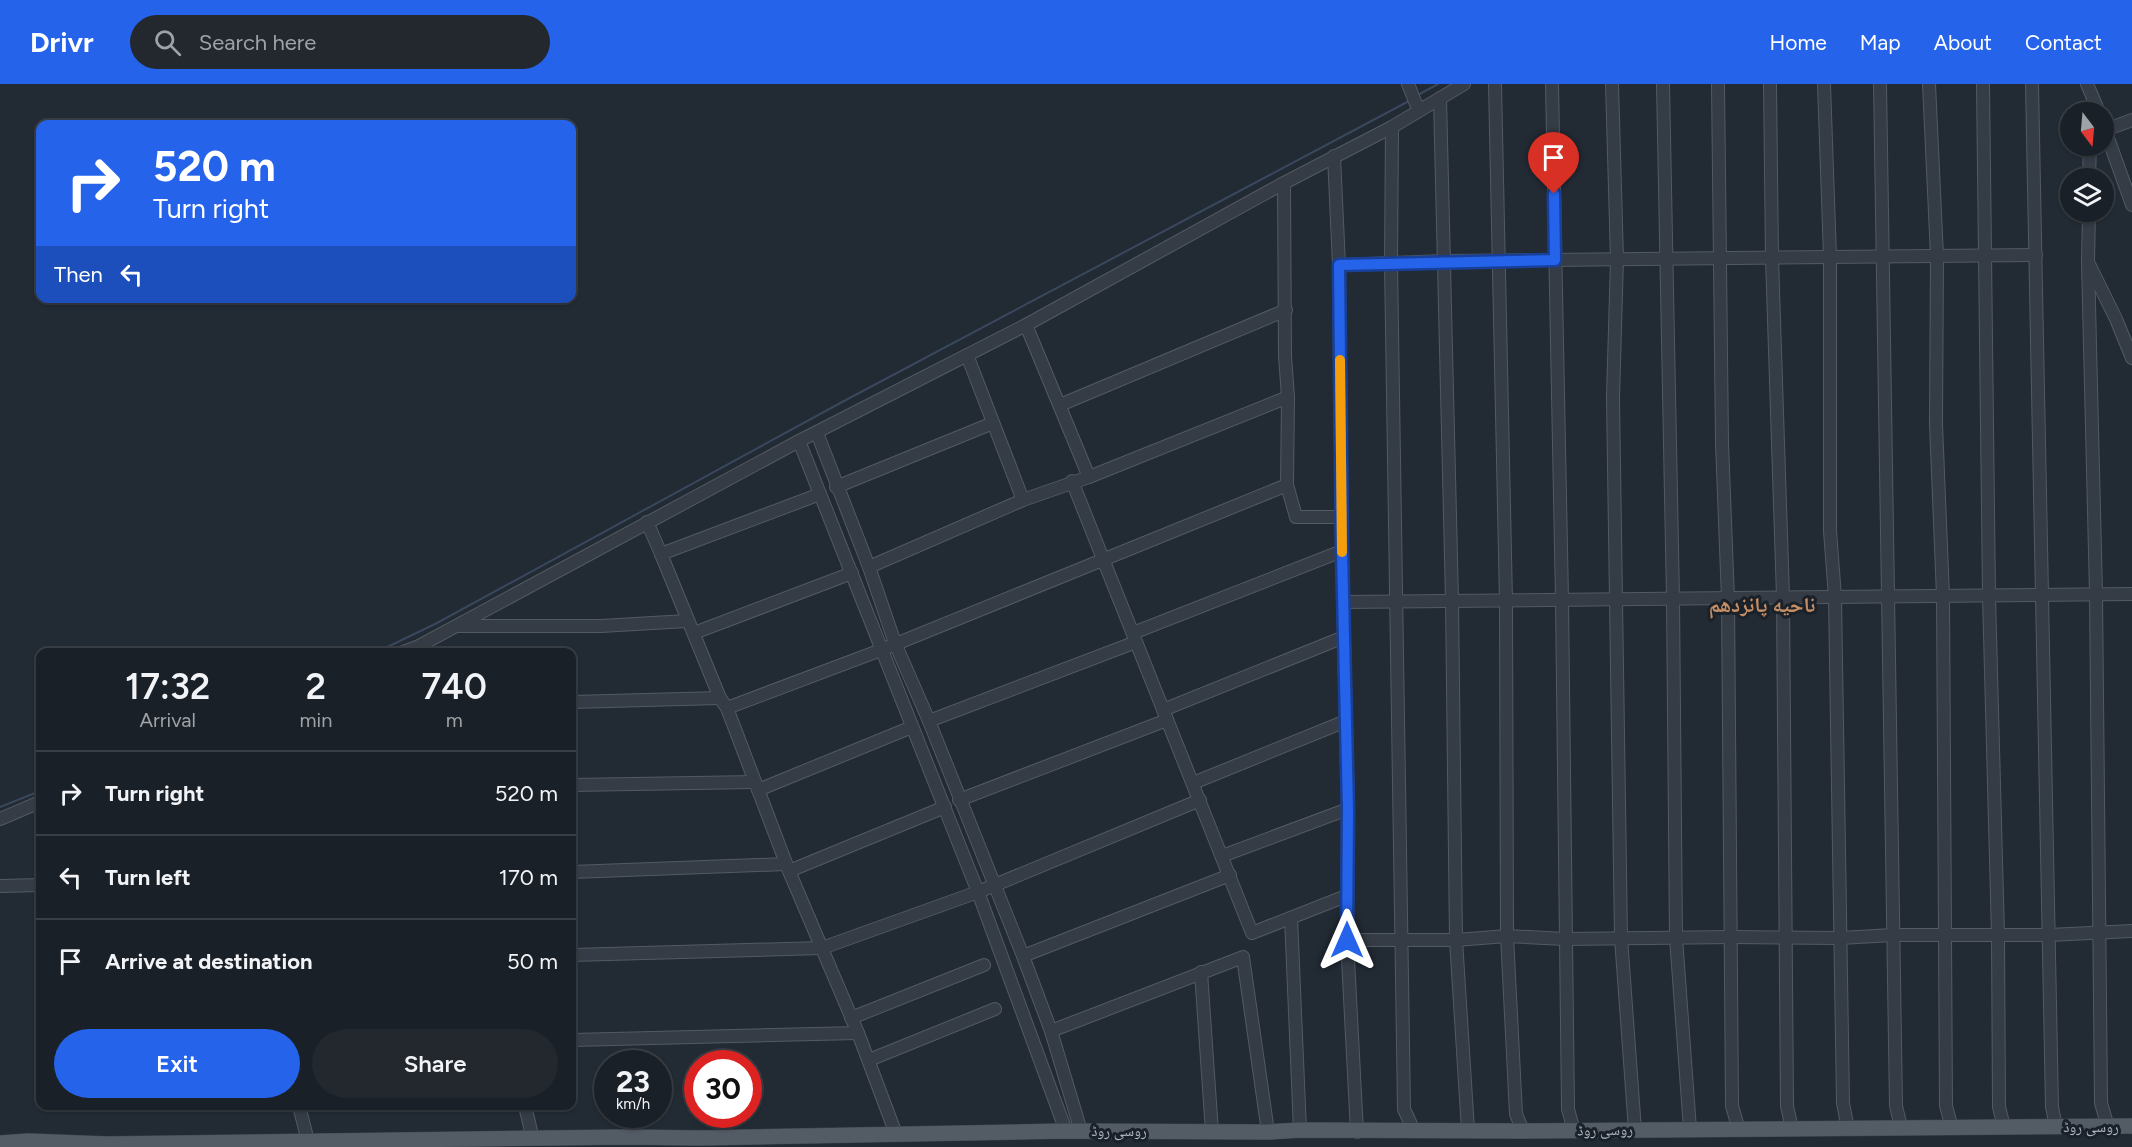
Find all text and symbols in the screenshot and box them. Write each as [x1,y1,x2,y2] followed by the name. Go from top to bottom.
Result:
[130,15,550,69] search box
[30,25,94,59] text: Drivr
[151,26,184,59] icon: search
[199,29,316,56] text: Search here
[1770,30,1827,55] text: Home
[1860,30,1901,55] text: Map
[1934,30,1992,55] text: About
[2025,30,2102,55] text: Contact
[2060,102,2114,156] north arrow
[2060,102,2114,222] map controls
[1528,132,1579,194] pin
[153,141,276,192] text: 520 m
[1537,141,1570,174] icon: arrive
[54,144,132,222] icon: right
[2060,168,2114,222] button: layers
[153,192,269,225] text: Turn right
[115,258,148,291] icon: left
[54,261,103,288] text: Then
[1709,592,1815,619] district label: ناحیه پانزدهم
[125,665,210,708] text: 17:32
[306,665,326,708] text: 2
[421,665,487,708] text: 740
[140,708,196,732] text: Arrival
[299,708,332,732] text: min
[446,708,463,732] text: m
[54,777,87,810] icon: right
[105,780,204,807] text: Turn right
[495,780,558,807] text: 520 m
[54,861,87,894] icon: left
[105,864,191,891] text: Turn left
[499,864,558,891] text: 170 m
[1315,908,1379,972] position arrow
[54,945,87,978] icon: arrive
[105,948,313,975] text: Arrive at destination
[507,948,558,975] text: 50 m
[54,1029,300,1098] button: Exit
[312,1029,558,1098] button: Share
[684,1050,762,1128] speed limit sign: 30
[616,1063,650,1100] text: 23
[616,1095,650,1113] text: km/h
[2063,1118,2119,1137] street label: روسی روڈ
[1577,1121,1633,1140] street label: روسی روڈ
[1091,1122,1147,1141] street label: روسی روڈ

